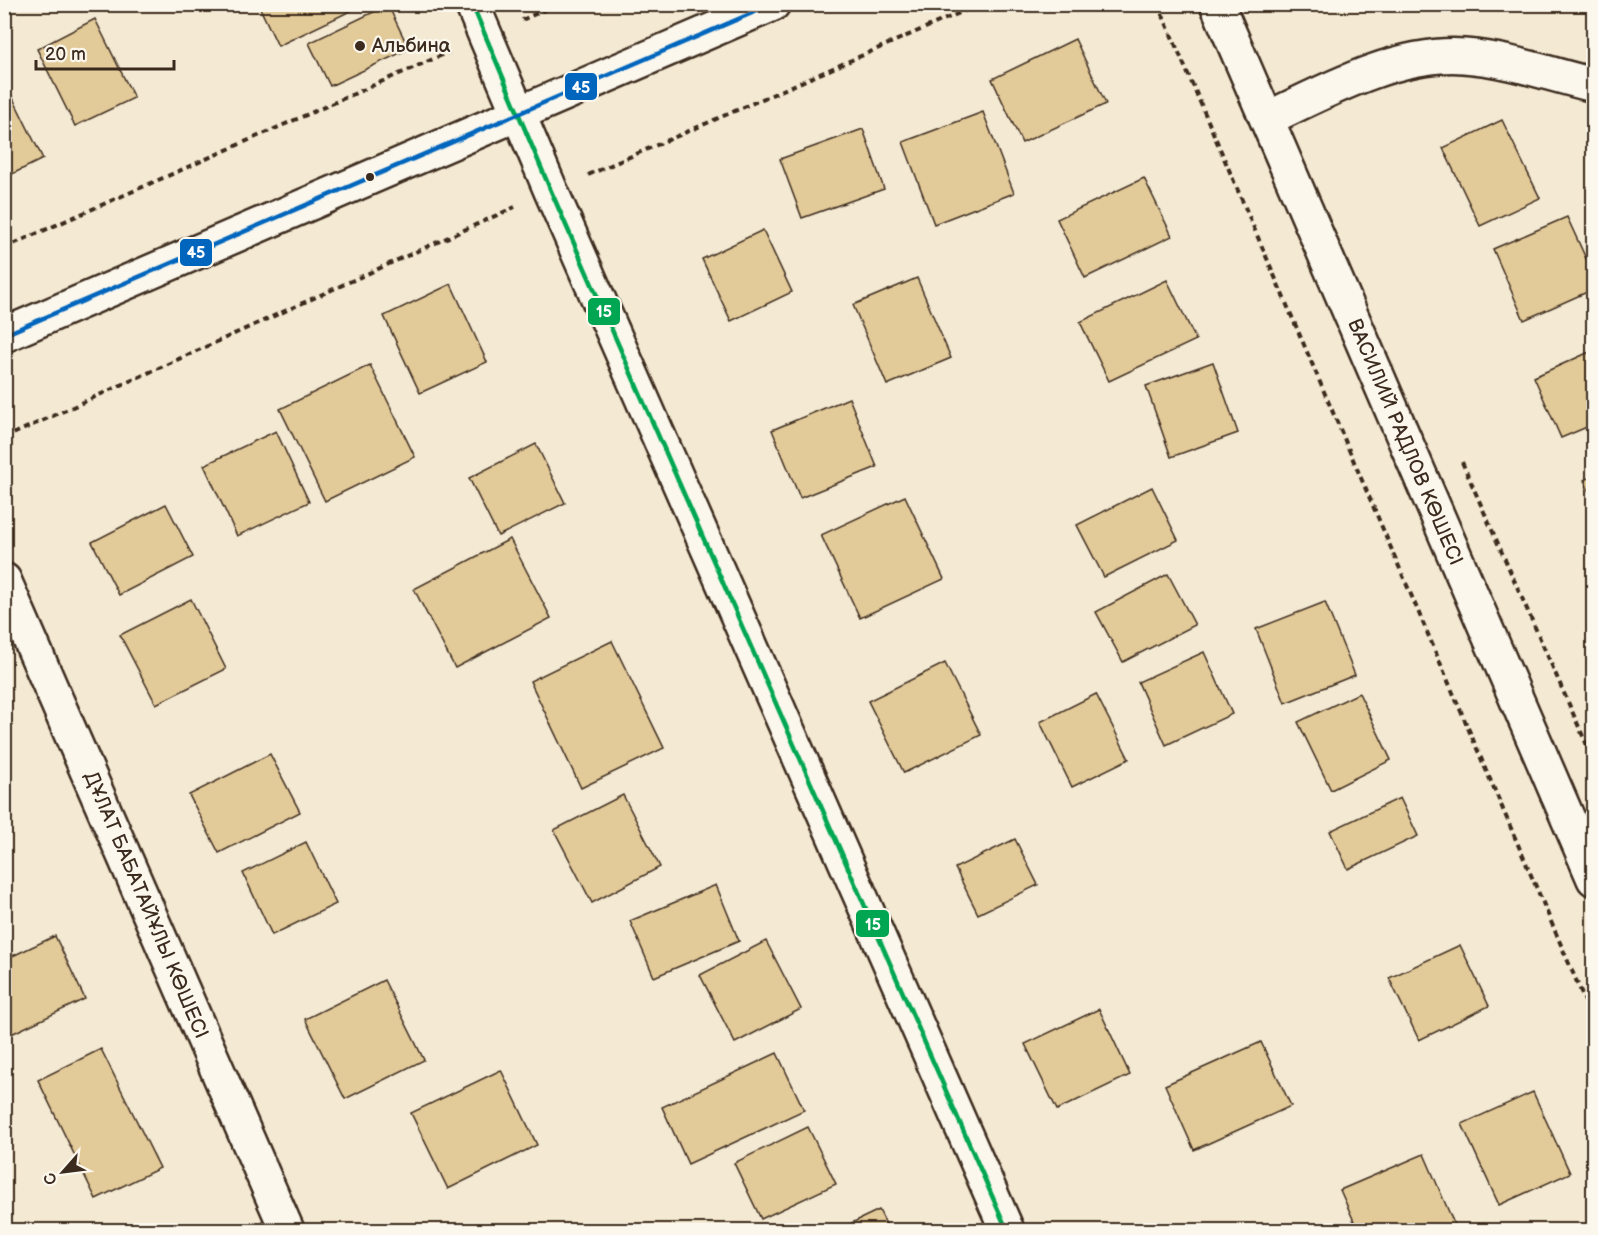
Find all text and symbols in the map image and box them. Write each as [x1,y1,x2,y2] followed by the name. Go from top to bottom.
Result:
[36,33,174,71] scale bar
[371,34,451,58] place label: Альбина
[353,39,367,53] marker: Альбина
[45,44,86,65] text: 20 m
[564,72,598,101] line badge: 45
[572,79,590,98] text: 45
[364,171,376,183] unlabelled marker
[179,238,213,267] line badge: 45
[187,244,205,263] text: 45
[587,297,621,326] line badge: 15
[596,303,612,322] text: 15
[1342,315,1468,569] street label: ВАСИЛИЙ РАДЛОВ КӨШЕСІ
[79,768,213,1042] street label: ДҰЛАТ БАБАТАЙҰЛЫ КӨШЕСІ
[855,909,890,938] line badge: 15
[865,916,881,935] text: 15
[33,1142,93,1202] north arrow
[40,1169,62,1188] text: С

